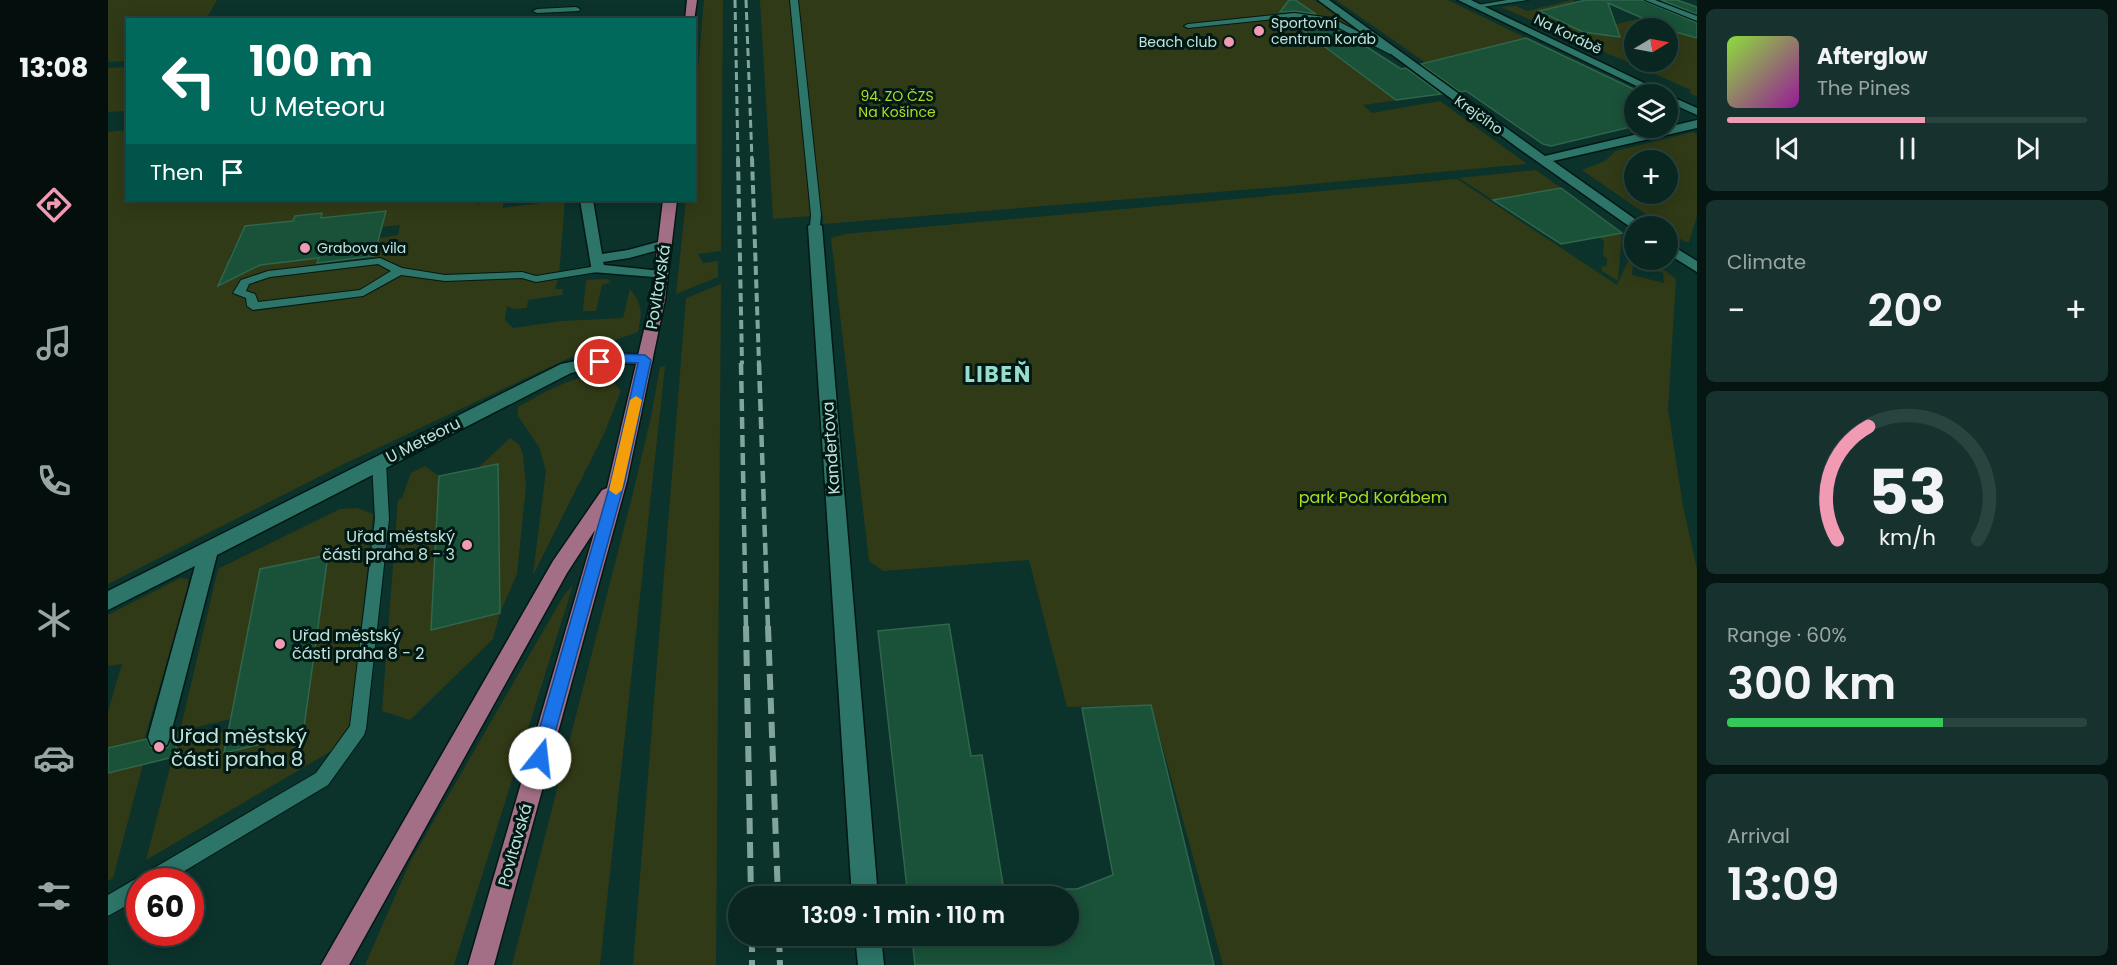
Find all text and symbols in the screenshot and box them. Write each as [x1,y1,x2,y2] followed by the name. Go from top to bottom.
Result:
[1531,9,1606,59] street label: Na Korábě
[1271,13,1376,49] place label: Sportovní centrum Koráb
[1624,18,1678,72] north arrow
[1624,18,1678,270] map controls
[1252,24,1266,38] marker: Sportovní centrum Koráb
[249,32,373,91] text: 100 m
[1139,32,1217,52] place label: Beach club
[1222,35,1236,49] marker: Beach club
[1817,41,1928,72] text: Afterglow
[150,42,228,120] icon: left
[19,49,89,86] text: 13:08
[1817,74,1911,102] text: The Pines
[1624,84,1678,138] button: layers
[858,86,936,122] park label: 94. ZO ČZS Na Košince
[249,88,386,125] text: U Meteoru
[1451,91,1507,139] street label: Krejčího
[1771,132,1804,165] icon: previous
[1891,132,1924,165] icon: pause
[2011,132,2044,165] icon: next
[1624,150,1678,204] button: +
[216,156,249,189] icon: arrive
[150,157,204,188] text: Then
[33,184,75,226] icon: directions
[1624,216,1678,270] button: −
[317,238,406,258] place label: Grabova vila
[298,241,312,255] marker: Grabova vila
[640,243,676,331] street label: Povltavská
[1727,248,1806,276] text: Climate
[1867,279,1942,342] text: 20°
[1727,287,1745,334] text: −
[2064,287,2087,334] text: +
[33,322,75,364] icon: music
[574,336,625,387] pin
[583,345,616,378] icon: arrive
[964,359,1032,390] district label: LIBEŇ
[816,401,846,495] street label: Kandertova
[382,411,464,469] street label: U Meteoru
[1868,448,1946,536] text: 53
[33,460,75,502] icon: phone
[1299,486,1447,509] park label: park Pod Korábem
[1878,522,1936,553] text: km/h
[322,525,455,566] place label: Uřad městský části praha 8 - 3
[460,538,474,552] marker: Uřad městský části praha 8 - 3
[33,599,75,641] icon: climate
[1727,621,1847,649] text: Range · 60%
[292,624,425,665] place label: Uřad městský části praha 8 - 2
[273,637,287,651] marker: Uřad městský části praha 8 - 2
[1727,652,1896,715] text: 300 km
[171,722,307,773] place label: Uřad městský části praha 8
[508,726,572,790] position arrow
[33,737,75,779] icon: car
[152,740,166,754] marker: Uřad městský části praha 8
[492,801,538,889] street label: Povltavská
[1727,822,1790,850] text: Arrival
[1727,853,1839,916] text: 13:09
[126,868,204,946] speed limit sign: 60
[33,875,75,917] icon: filters
[802,900,1005,931] text: 13:09 · 1 min · 110 m

